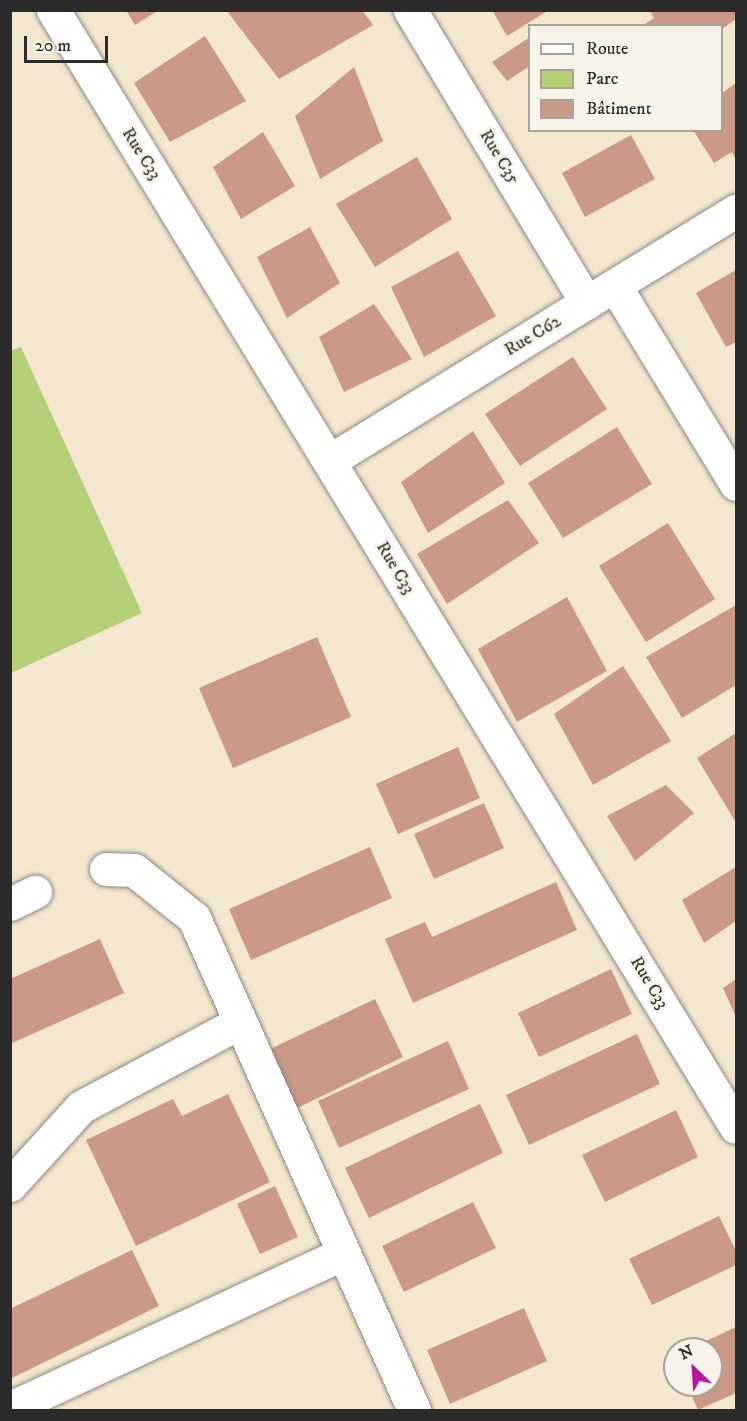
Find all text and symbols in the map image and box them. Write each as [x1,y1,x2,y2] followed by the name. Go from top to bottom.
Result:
[27,24,111,62] scale bar
[528,24,723,132] legend
[35,35,71,57] text: 20 m
[586,38,629,60] text: Route
[586,68,618,90] text: Parc
[586,98,651,120] text: Bâtiment
[117,124,165,184] street label: Rue C33
[474,126,524,188] street label: Rue C35
[501,311,565,361] street label: Rue C62
[371,538,419,598] street label: Rue C33
[625,953,673,1013] street label: Rue C33
[663,1337,723,1397] north arrow
[676,1341,696,1364] text: N

